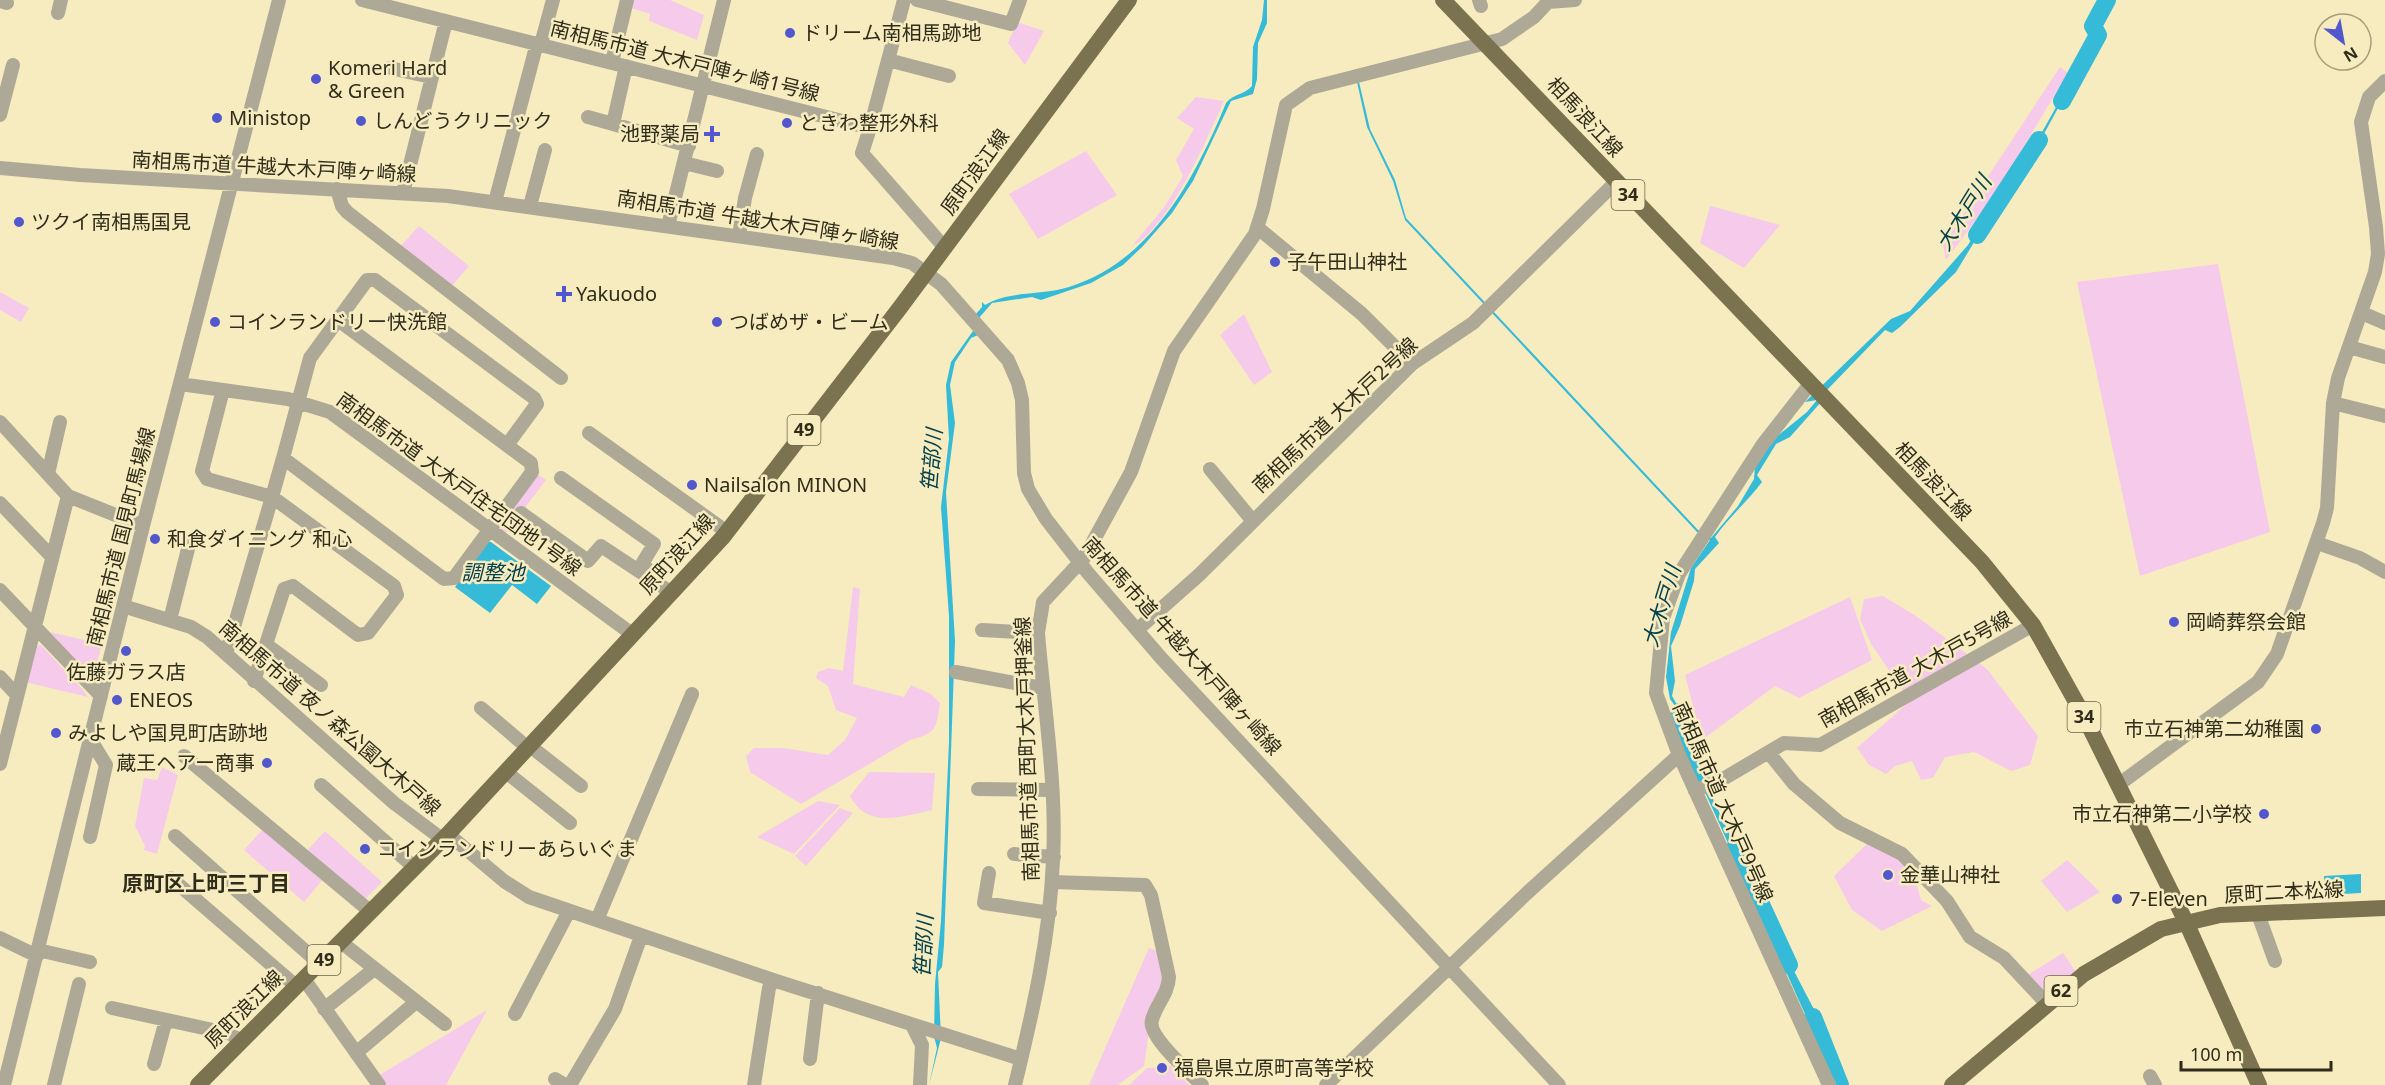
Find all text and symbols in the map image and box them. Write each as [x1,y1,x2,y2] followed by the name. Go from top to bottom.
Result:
[2313,12,2373,72] north arrow
[548,14,823,107] street label: 南相馬市道 大木戸陣ヶ崎1号線
[802,19,981,46] place label: ドリーム南相馬跡地
[783,26,797,40] marker: ドリーム南相馬跡地
[2339,42,2362,68] text: N
[328,54,447,104] place label: Komeri Hard & Green
[1541,71,1629,162] street label: 相馬浪江線
[309,72,323,86] marker: Komeri Hard & Green
[229,104,311,131] place label: Ministop
[373,107,552,134] place label: しんどうクリニック
[799,109,939,136] place label: ときわ整形外科
[210,111,224,125] marker: Ministop
[354,114,368,128] marker: しんどうクリニック
[780,116,794,130] marker: ときわ整形外科
[620,120,700,147] place label: 池野薬局
[934,123,1015,220] street label: 原町浪江線
[705,127,719,141] marker: 池野薬局
[131,146,417,187] street label: 南相馬市道 牛越大木戸陣ヶ崎線
[1929,168,1998,256] water label: 大木戸川
[1612,180,1644,210] road number: 34
[615,184,901,255] street label: 南相馬市道 牛越大木戸陣ヶ崎線
[31,208,191,235] place label: ツクイ南相馬国見
[12,215,26,229] marker: ツクイ南相馬国見
[1287,248,1407,275] place label: 子午田山神社
[1268,255,1282,269] marker: 子午田山神社
[576,280,657,307] place label: Yakuodo
[557,287,571,301] marker: Yakuodo
[227,308,447,335] place label: コインランドリー快洗館
[729,308,888,335] place label: つばめザ・ビーム
[208,315,222,329] marker: コインランドリー快洗館
[710,315,724,329] marker: つばめザ・ビーム
[1246,331,1423,498] street label: 南相馬市道 大木戸2号線
[331,385,587,582] street label: 南相馬市道 大木戸住宅団地1号線
[788,415,820,445] road number: 49
[80,424,161,649] street label: 南相馬市道 国見町馬場線
[914,425,948,493] water label: 笹部川
[1889,435,1978,526] street label: 相馬浪江線
[704,471,867,498] place label: Nailsalon MINON
[685,478,699,492] marker: Nailsalon MINON
[633,507,720,600] street label: 原町浪江線
[167,525,352,552] place label: 和食ダイニング 和心
[1077,531,1288,761] street label: 南相馬市道 牛越大木戸陣ヶ崎線
[148,532,162,546] marker: 和食ダイニング 和心
[462,558,526,586] water label: 調整池
[1635,560,1687,650] water label: 大木戸川
[1813,604,2016,733] street label: 南相馬市道 大木戸5号線
[2186,608,2306,635] place label: 岡崎葬祭会館
[214,614,447,821] street label: 南相馬市道 夜ノ森公園大木戸線
[2167,615,2181,629] marker: 岡崎葬祭会館
[1008,616,1045,882] street label: 南相馬市道 西町大木戸押釜線
[119,644,133,658] marker: 佐藤ガラス店
[66,658,186,685] place label: 佐藤ガラス店
[129,686,193,713] place label: ENEOS
[110,693,124,707] marker: ENEOS
[1667,697,1780,906] street label: 南相馬市道 大木戸9号線
[2068,702,2100,732] road number: 34
[2124,715,2304,742] place label: 市立石神第二幼稚園
[68,719,268,746] place label: みよしや国見町店跡地
[2309,722,2323,736] marker: 市立石神第二幼稚園
[49,726,63,740] marker: みよしや国見町店跡地
[116,749,255,776] place label: 蔵王ヘアー商事
[260,756,274,770] marker: 蔵王ヘアー商事
[2072,800,2252,827] place label: 市立石神第二小学校
[2257,807,2271,821] marker: 市立石神第二小学校
[377,835,637,862] place label: コインランドリーあらいぐま
[358,842,372,856] marker: コインランドリーあらいぐま
[1900,861,2000,888] place label: 金華山神社
[1881,868,1895,882] marker: 金華山神社
[122,869,290,897] district label: 原町区上町三丁目
[2223,875,2345,908] street label: 原町二本松線
[2129,885,2208,912] place label: 7-Eleven
[2110,892,2124,906] marker: 7-Eleven
[907,912,939,978] water label: 笹部川
[308,945,340,975] road number: 49
[199,964,289,1054] street label: 原町浪江線
[2044,976,2078,1006] road number: 62
[2181,1034,2331,1072] scale bar
[2190,1042,2242,1066] text: 100 m
[1174,1054,1374,1081] place label: 福島県立原町高等学校
[1155,1061,1169,1075] marker: 福島県立原町高等学校

